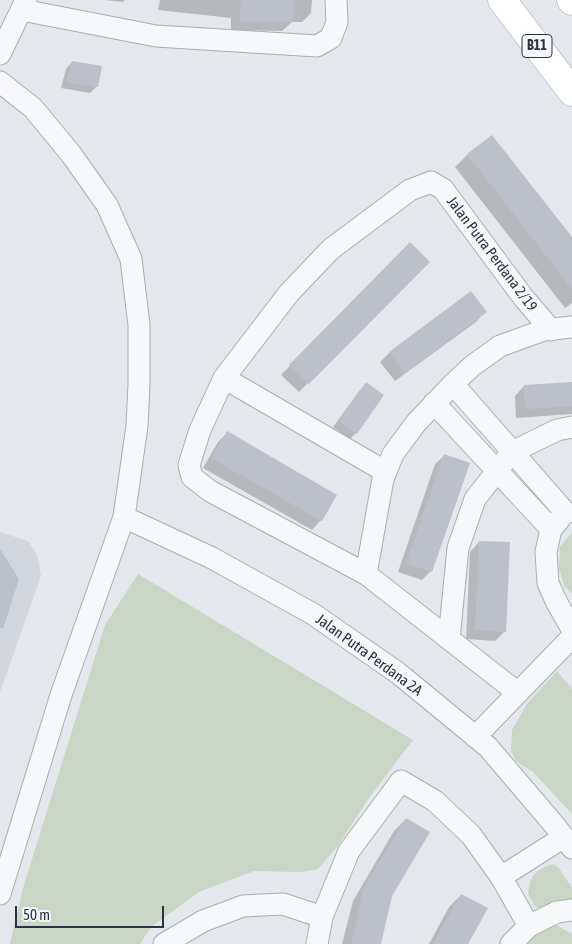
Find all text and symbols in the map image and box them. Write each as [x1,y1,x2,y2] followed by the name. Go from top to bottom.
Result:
[522,34,552,58] road number: B11
[443,193,541,315] street label: Jalan Putra Perdana 2/19
[312,610,426,700] street label: Jalan Putra Perdana 2A
[18,896,166,928] scale bar
[23,906,50,923] text: 50 m

